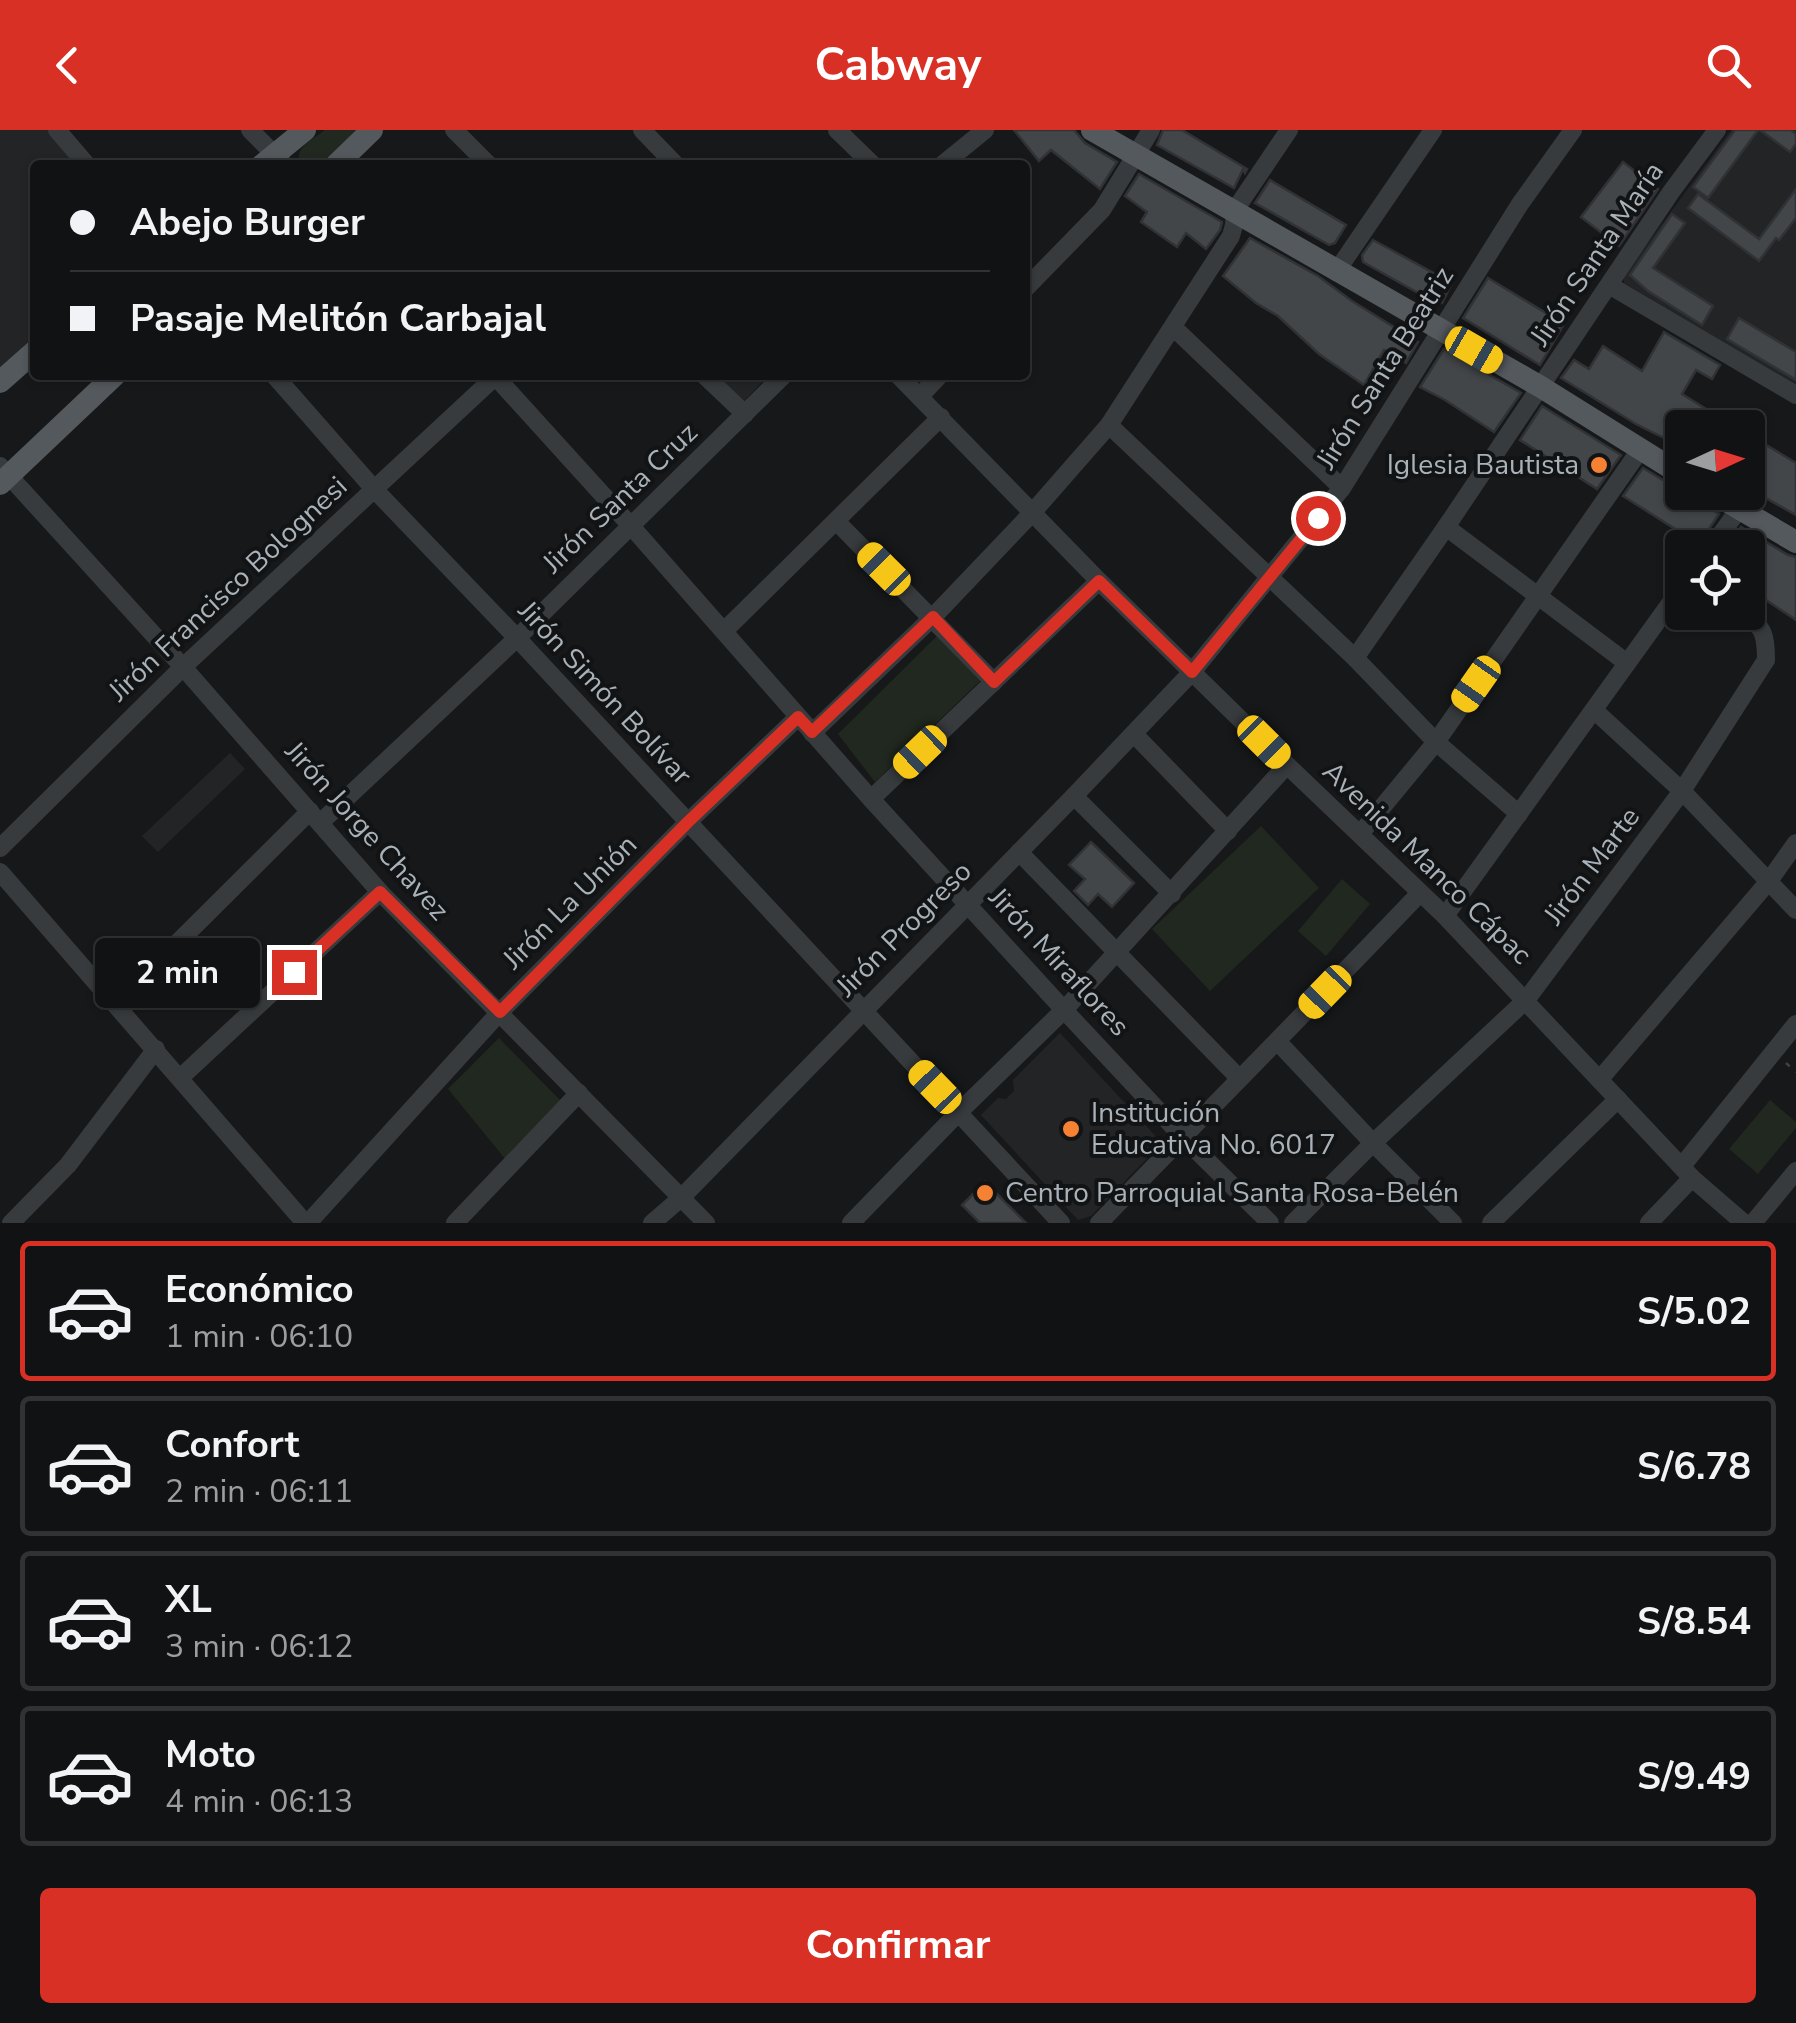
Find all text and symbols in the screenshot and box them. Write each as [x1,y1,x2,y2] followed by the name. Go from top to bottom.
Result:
[815,35,981,96] text: Cabway
[40,38,95,93] icon: back
[1701,38,1756,93] icon: search
[1521,155,1673,354] street label: Jirón Santa María
[130,197,365,248] text: Abejo Burger
[1307,260,1463,477] street label: Jirón Santa Beatriz
[130,293,546,344] text: Pasaje Melitón Carbajal
[1441,322,1507,378] car
[1665,410,1765,510] north arrow
[1665,410,1765,630] map controls
[534,414,706,582] street label: Jirón Santa Cruz
[1387,446,1579,484] place label: Iglesia Bautista
[1588,454,1610,476] marker: Iglesia Bautista
[100,468,356,710] street label: Jirón Francisco Bolognesi
[1296,496,1341,541] route start
[1665,530,1765,630] button: locate
[852,537,916,601] car
[509,592,700,793] street label: Jirón Simón Bolívar
[1447,651,1505,717] car
[1232,710,1296,774] car
[888,720,952,784] car
[276,733,458,929] street label: Jirón Jorge Chavez
[1314,753,1540,973] street label: Avenida Manco Cápac
[1535,799,1649,933] street label: Jirón Marte
[494,826,646,978] street label: Jirón La Unión
[827,853,980,1006] street label: Jirón Progreso
[979,879,1138,1045] street label: Jirón Miraflores
[94,937,259,1007] callout: 2 min
[272,950,317,995] route end
[136,951,219,994] text: 2 min
[1293,960,1357,1024] car
[903,1055,967,1119] car
[1091,1094,1336,1164] place label: Institución Educativa No. 6017
[1060,1118,1082,1140] marker: Institución Educativa No. 6017
[1005,1174,1459,1212] place label: Centro Parroquial Santa Rosa-Belén
[974,1182,996,1204] marker: Centro Parroquial Santa Rosa-Belén
[165,1264,354,1315] text: Económico
[45,1266,135,1356] icon: car
[1637,1286,1751,1337] text: S/5.02
[165,1315,353,1358] text: 1 min · 06:10
[165,1419,299,1470] text: Confort
[45,1421,135,1511] icon: car
[1637,1441,1751,1492] text: S/6.78
[165,1470,353,1513] text: 2 min · 06:11
[165,1574,212,1625] text: XL
[45,1576,135,1666] icon: car
[1637,1596,1751,1647] text: S/8.54
[165,1625,353,1668] text: 3 min · 06:12
[165,1729,256,1780] text: Moto
[45,1731,135,1821] icon: car
[1637,1751,1751,1802] text: S/9.49
[165,1780,353,1823] text: 4 min · 06:13
[40,1888,1756,2003] button: Confirmar

